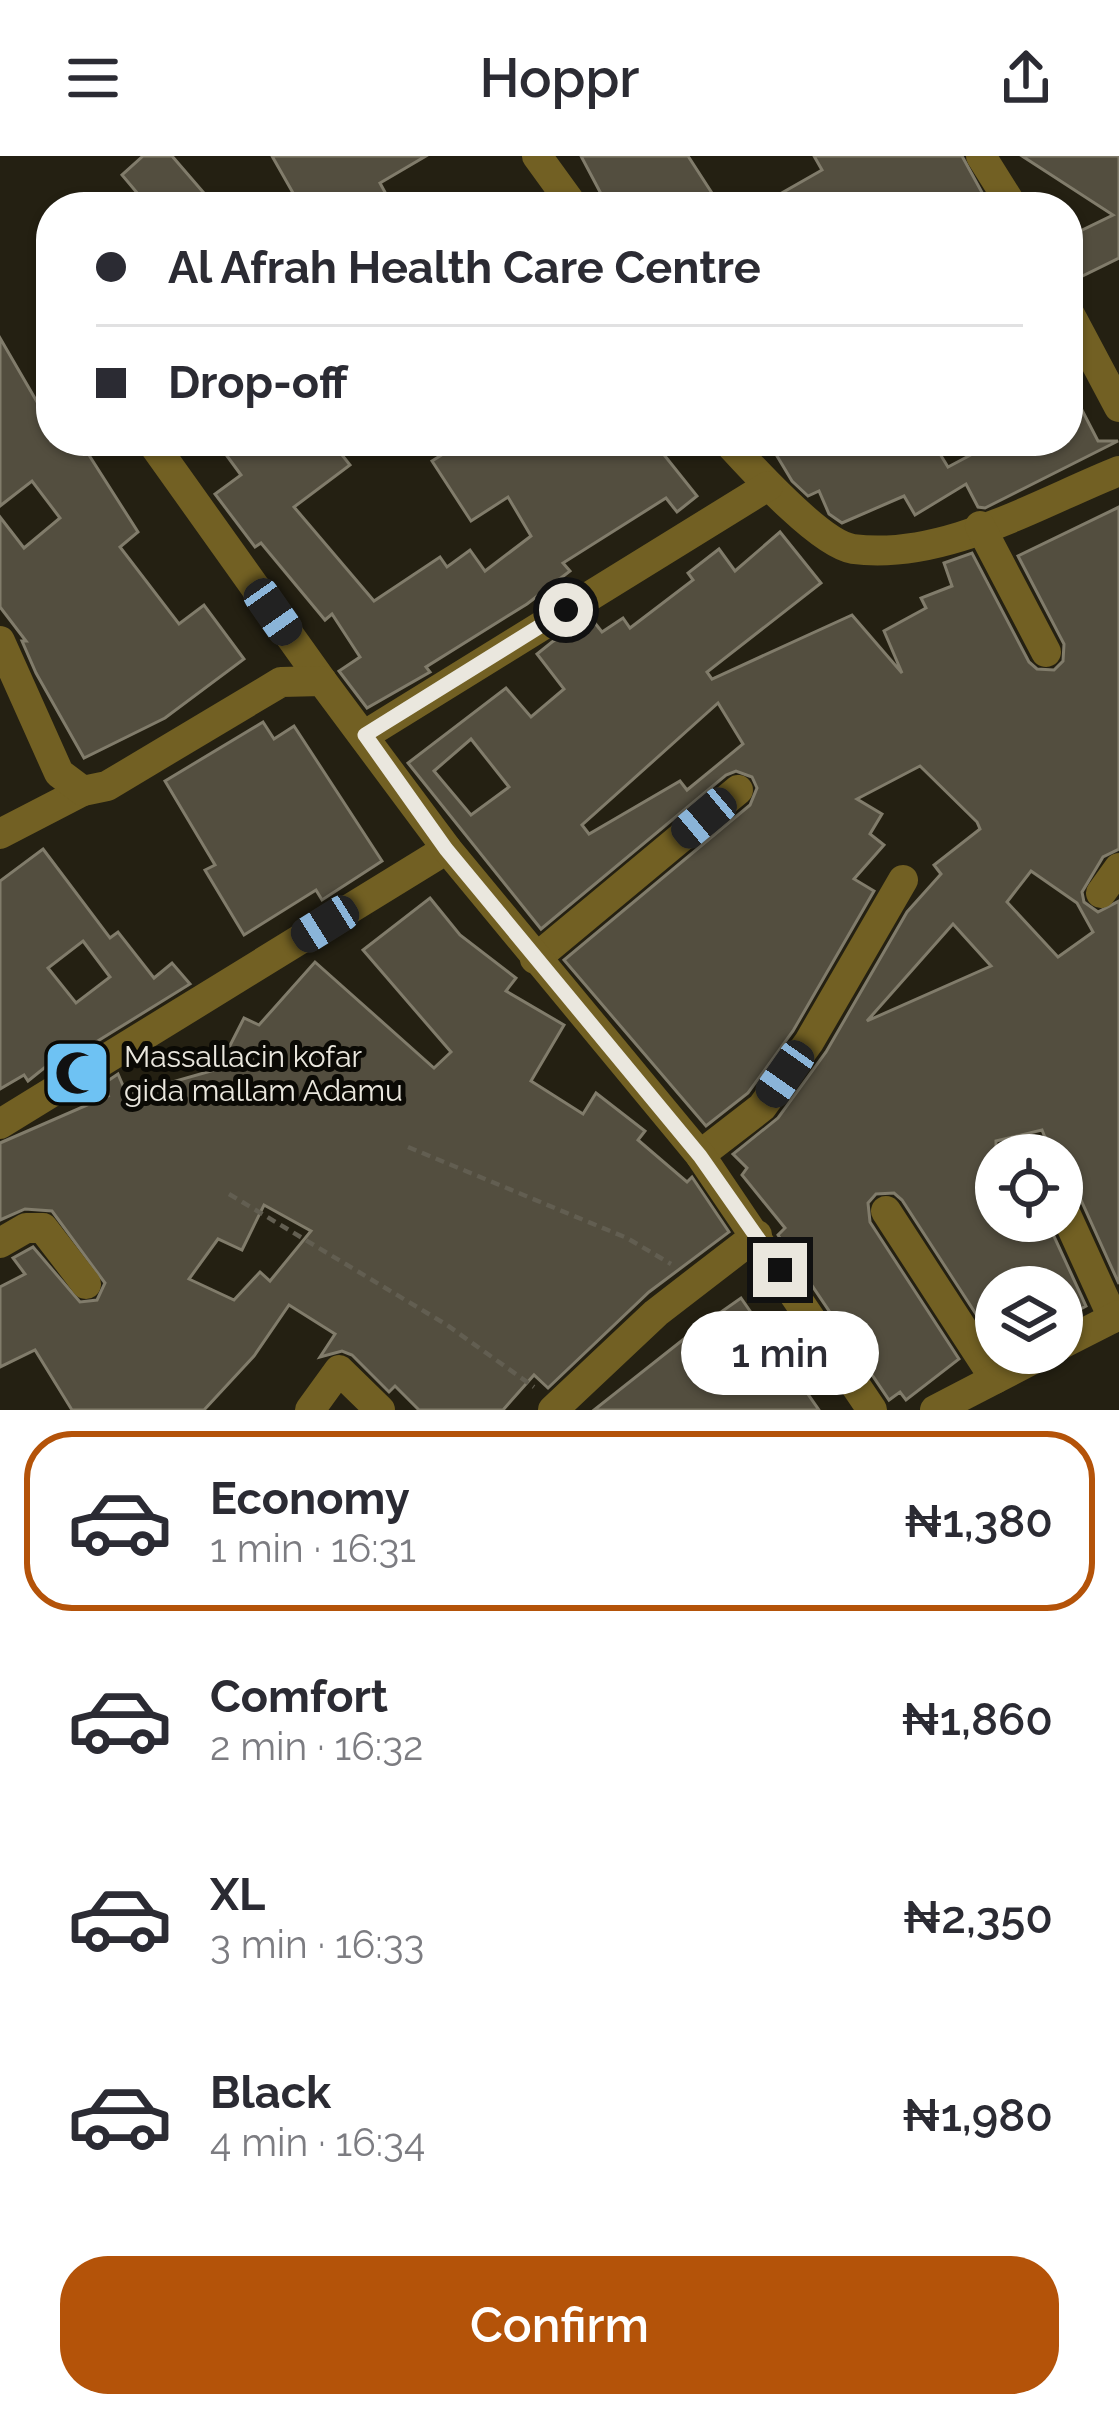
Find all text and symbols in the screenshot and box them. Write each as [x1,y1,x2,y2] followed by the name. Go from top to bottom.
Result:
[60,45,126,111] icon: menu
[993,45,1059,111] icon: share
[479,46,640,110] text: Hoppr
[168,241,761,294] text: Al Afrah Health Care Centre
[168,356,348,409] text: Drop-off
[238,572,308,652] car
[539,583,593,637] route start
[665,781,743,855] car
[285,890,365,958] car
[750,1034,820,1114] car
[42,1038,112,1108] mosque icon: Massallacin kofar gida mallam Adamu
[124,1039,403,1108] place label: Massallacin kofar gida mallam Adamu
[975,1134,1083,1374] map controls
[975,1134,1083,1242] button: locate
[753,1243,807,1297] route end
[975,1266,1083,1374] button: layers
[681,1312,879,1396] callout: 1 min
[732,1330,828,1376] text: 1 min
[66,1467,174,1575] icon: car
[210,1472,410,1525] text: Economy
[904,1495,1053,1548] text: ₦1,380
[210,1525,416,1571] text: 1 min · 16:31
[66,1665,174,1773] icon: car
[210,1670,388,1723] text: Comfort
[901,1693,1053,1746] text: ₦1,860
[210,1723,423,1769] text: 2 min · 16:32
[66,1863,174,1971] icon: car
[210,1868,265,1921] text: XL
[903,1891,1053,1944] text: ₦2,350
[210,1921,424,1967] text: 3 min · 16:33
[66,2061,174,2169] icon: car
[210,2066,331,2119] text: Black
[902,2089,1053,2142] text: ₦1,980
[210,2119,425,2165] text: 4 min · 16:34
[60,2256,1059,2394] button: Confirm

